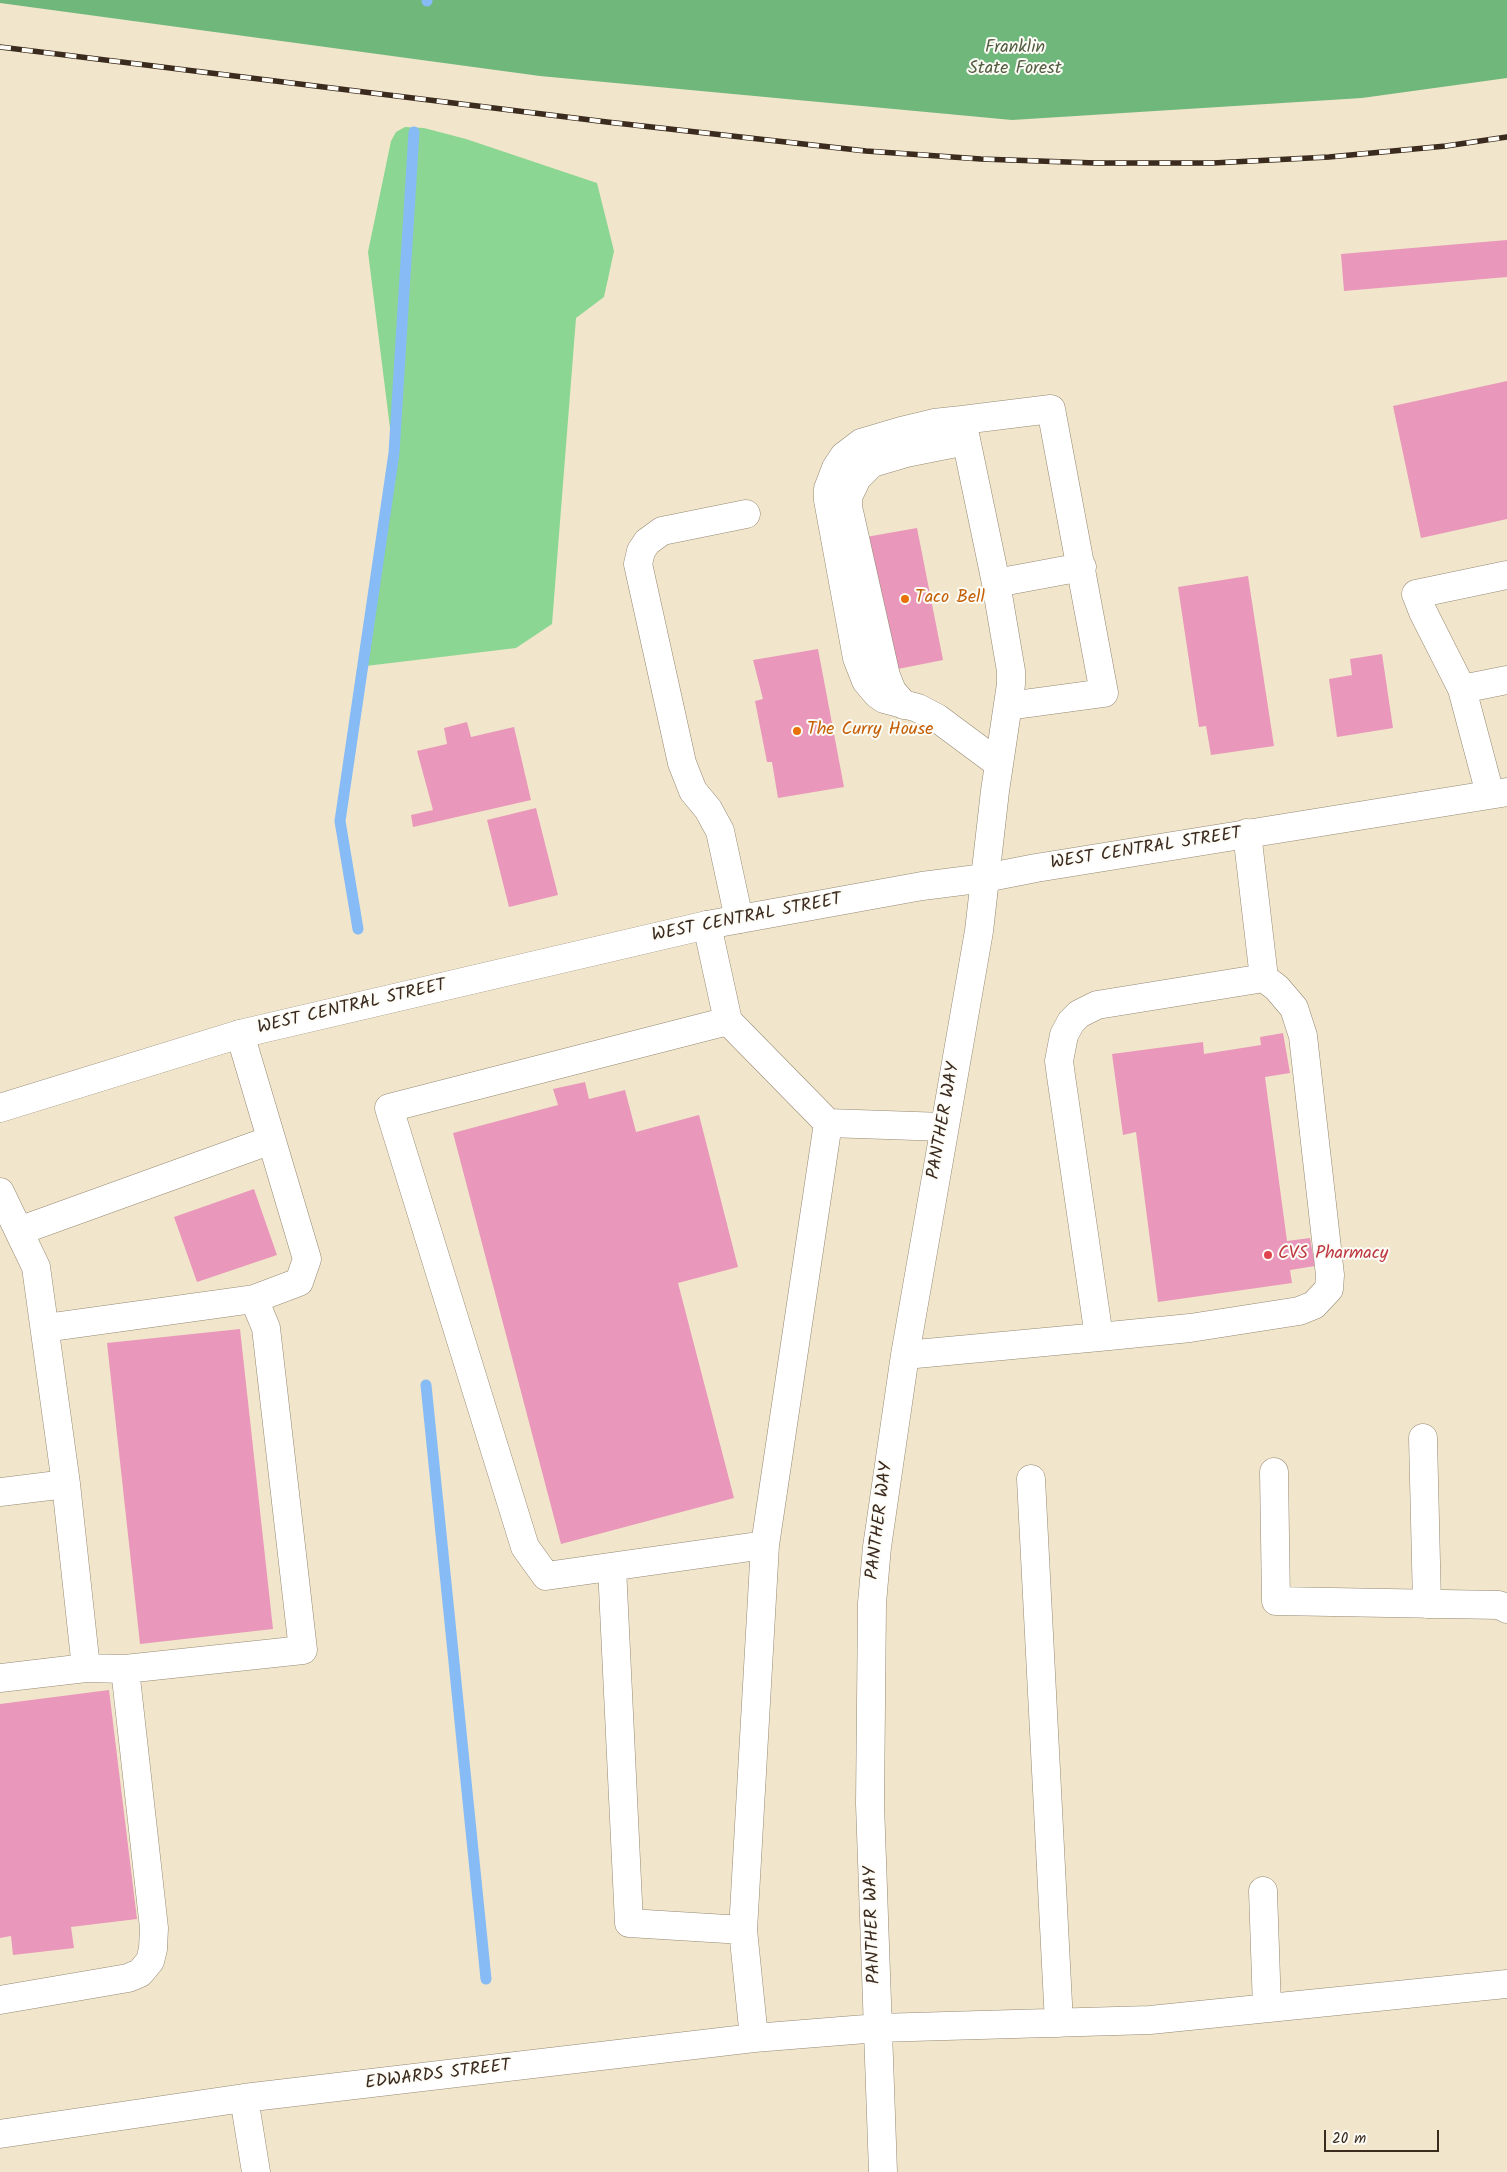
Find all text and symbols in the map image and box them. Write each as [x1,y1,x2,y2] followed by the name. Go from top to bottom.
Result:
[968,38,1062,80] park label: Franklin State Forest
[915,588,985,610] place label: Taco Bell
[899,593,911,605] marker: Taco Bell
[807,720,933,742] place label: The Curry House
[791,725,803,737] marker: The Curry House
[1049,824,1243,876] street label: WEST CENTRAL STREET
[650,890,844,948] street label: WEST CENTRAL STREET
[256,976,448,1040] street label: WEST CENTRAL STREET
[924,1061,966,1181] street label: PANTHER WAY
[1278,1244,1388,1266] place label: CVS Pharmacy
[1262,1249,1274,1261] marker: CVS Pharmacy
[863,1461,899,1581] street label: PANTHER WAY
[861,1866,887,1984] street label: PANTHER WAY
[364,2056,512,2096] street label: EDWARDS STREET
[1327,2120,1442,2152] scale bar
[1332,2127,1366,2151] text: 20 m

